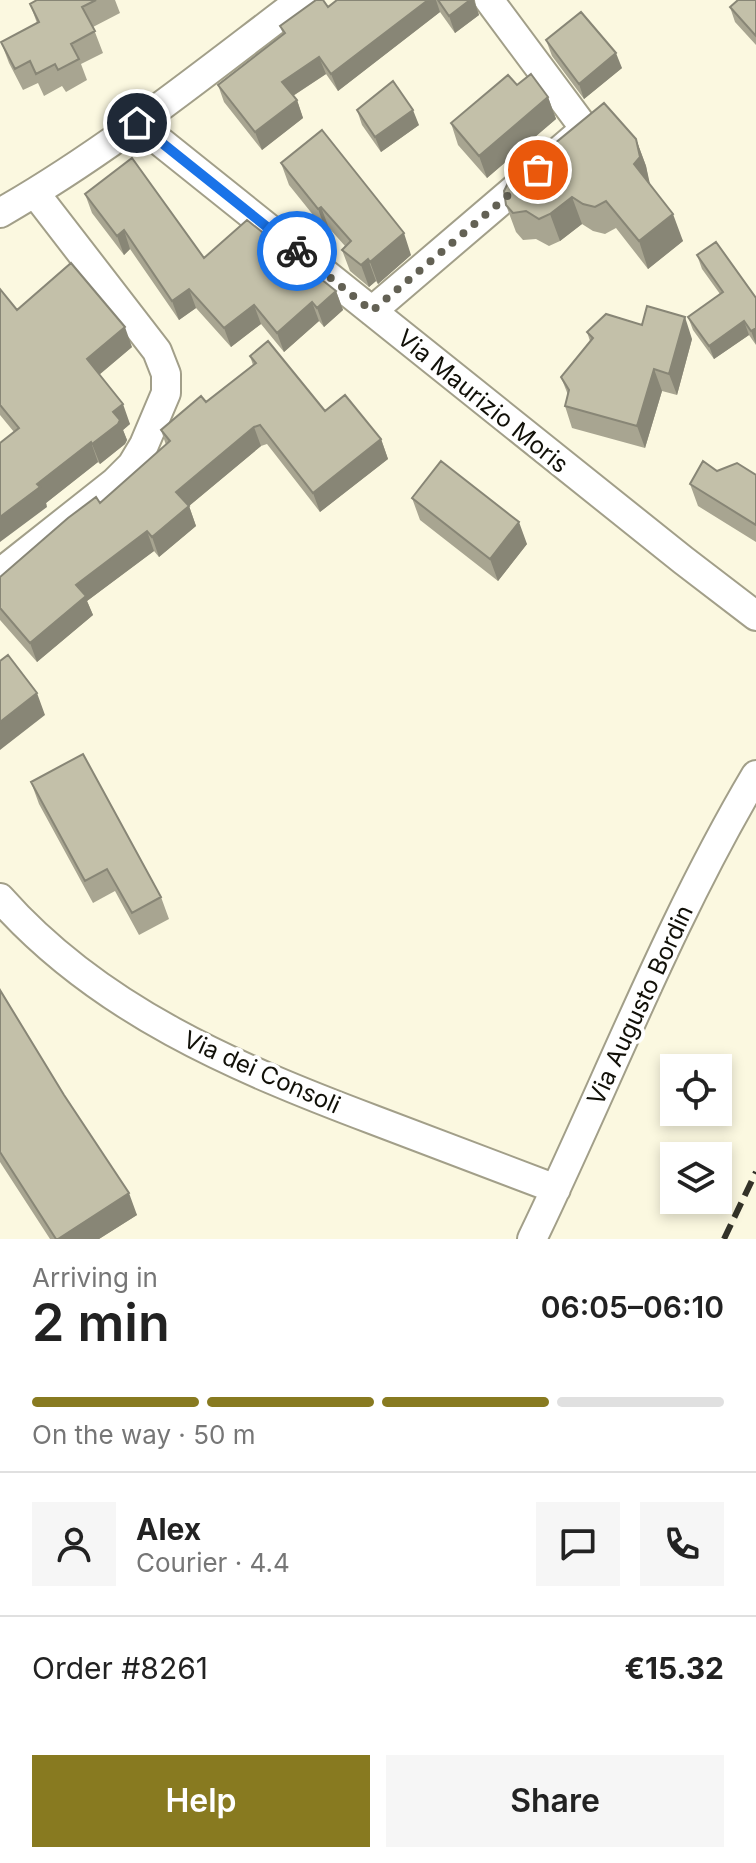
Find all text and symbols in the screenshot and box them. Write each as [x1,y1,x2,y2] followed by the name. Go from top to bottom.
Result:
[103,89,171,157] pin
[115,101,159,145] icon: home
[504,136,572,204] pin
[516,148,560,192] icon: bag
[257,211,337,291] courier
[275,229,319,273] icon: bike
[392,323,574,479] street label: Via Maurizio Moris
[581,900,699,1110] street label: Via Augusto Bordin
[179,1024,345,1120] street label: Via dei Consoli
[660,1054,732,1214] map controls
[660,1054,732,1126] button: locate
[660,1142,732,1214] button: layers
[32,1262,158,1293] text: Arriving in
[541,1289,724,1325] text: 06:05–06:10
[32,1291,170,1354] text: 2 min
[32,1419,255,1450] text: On the way · 50 m
[32,1502,116,1586] button: person
[536,1502,620,1586] button: chat
[640,1502,724,1586] button: phone
[136,1511,201,1547] text: Alex
[136,1547,290,1578] text: Courier · 4.4
[32,1650,208,1686] text: Order #8261
[624,1650,724,1686] text: €15.32
[32,1755,370,1847] button: Help
[386,1755,724,1847] button: Share

